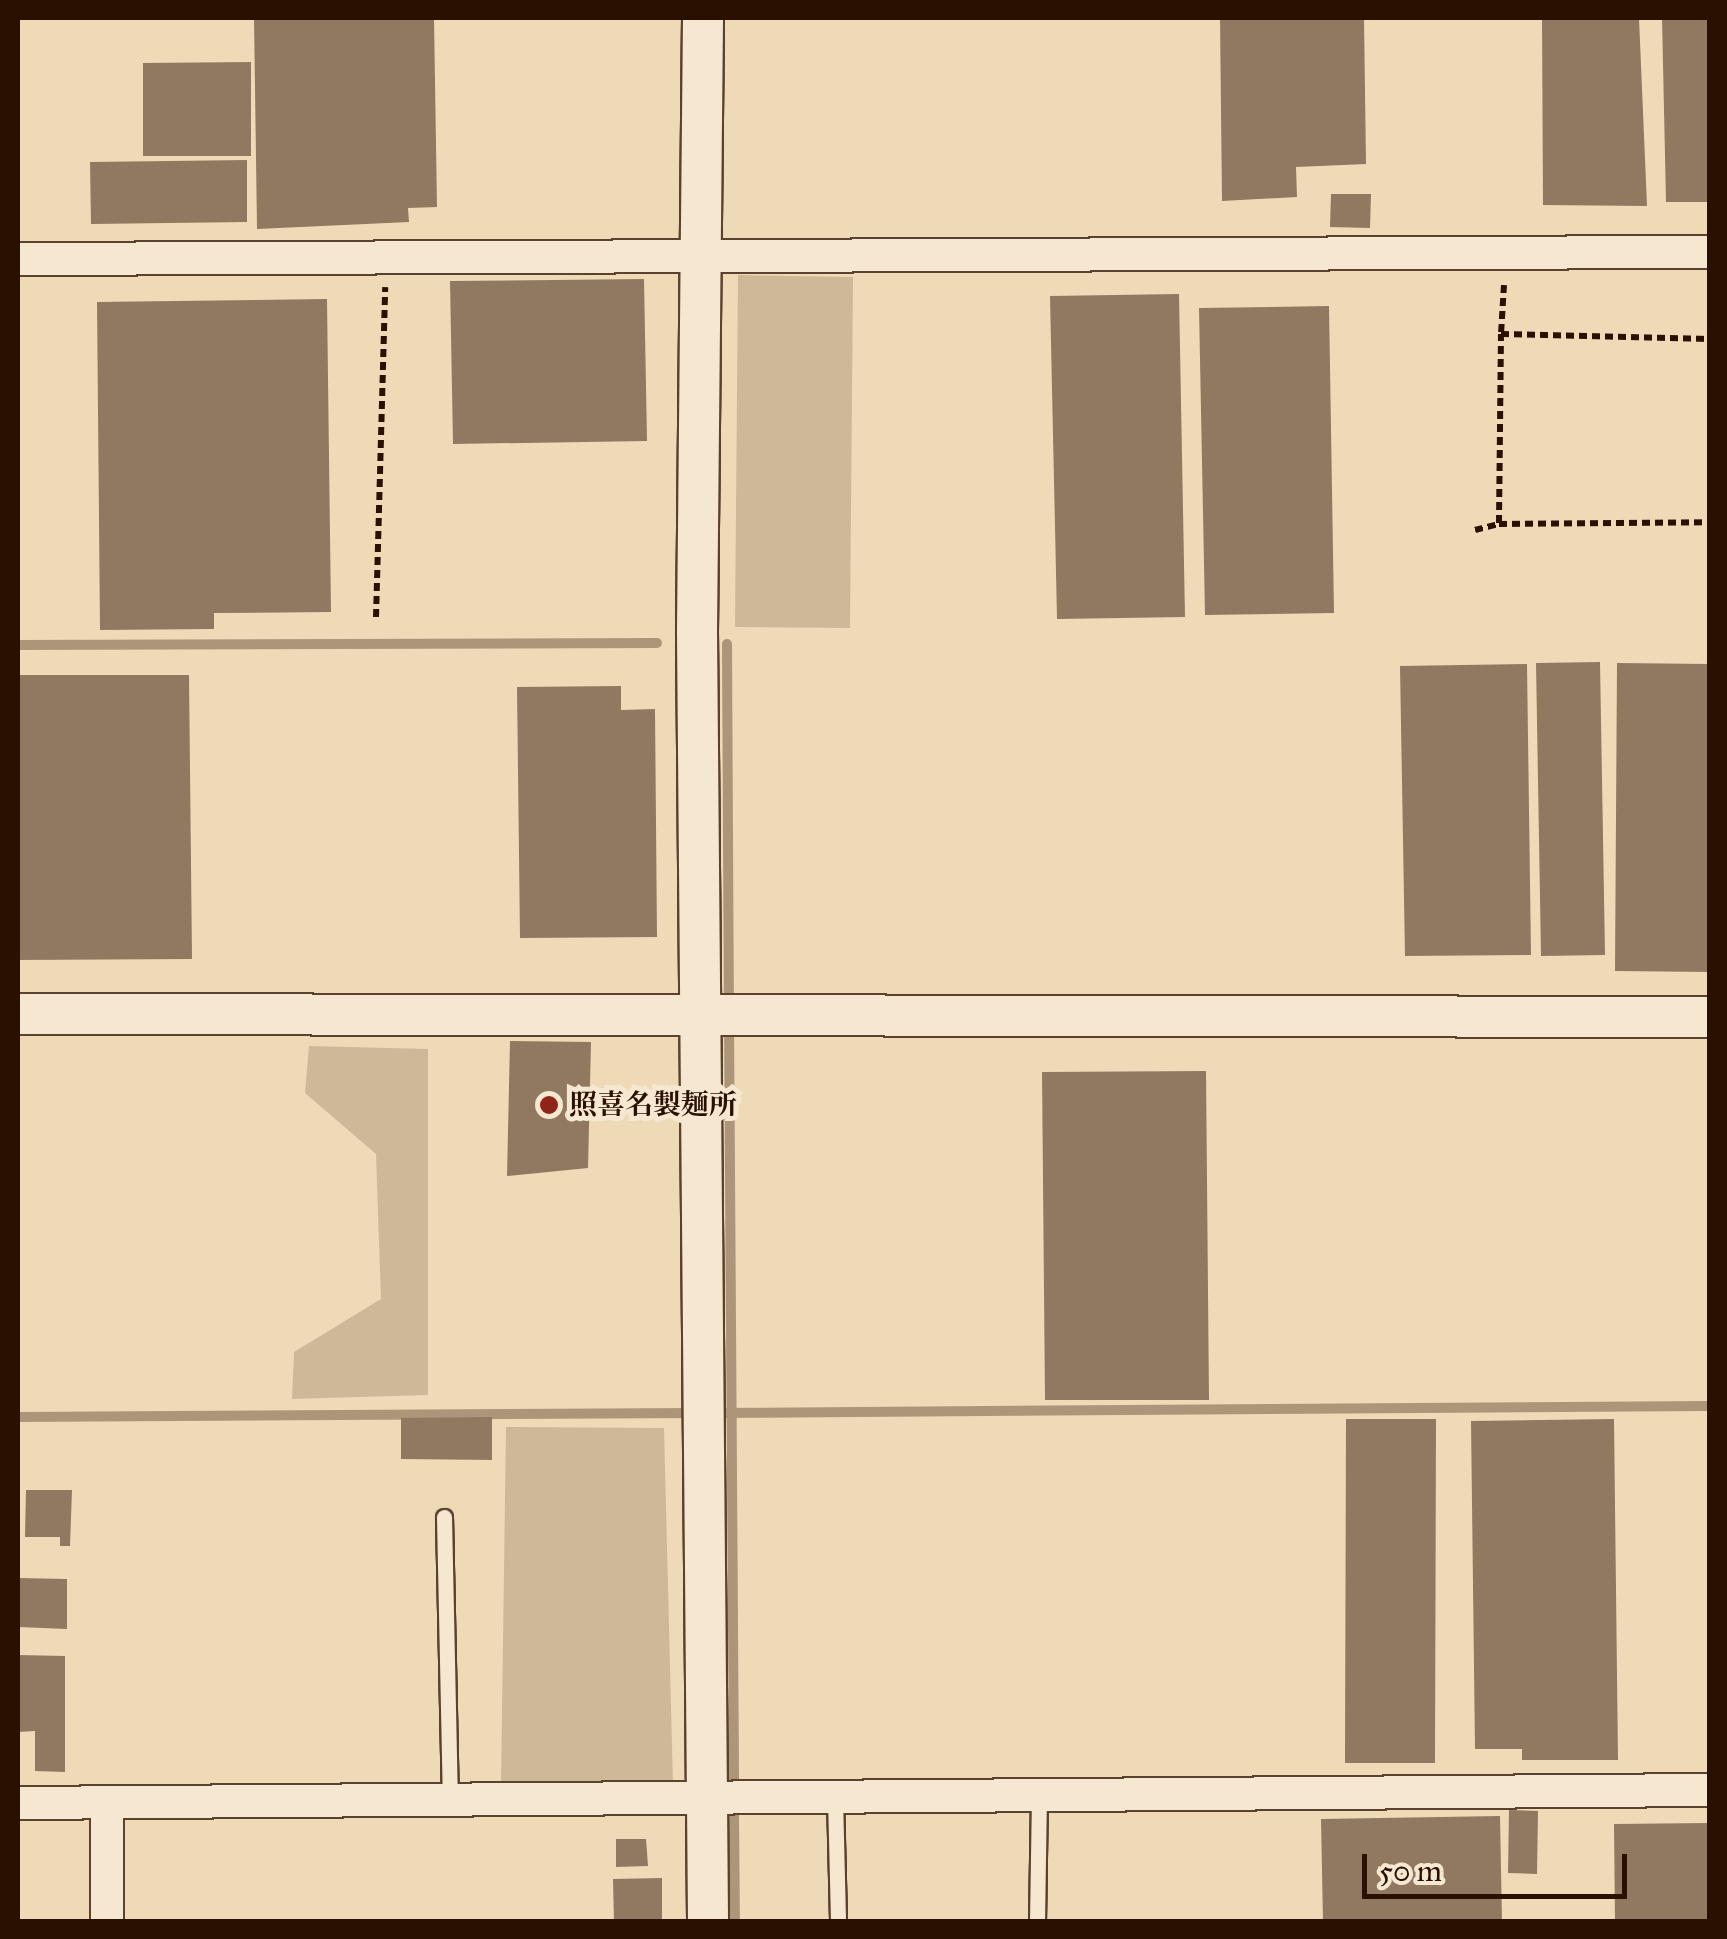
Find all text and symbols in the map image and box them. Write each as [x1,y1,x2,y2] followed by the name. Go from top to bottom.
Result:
[569,1088,737,1122] place label: 照喜名製麺所
[538,1094,560,1116] marker: 照喜名製麺所
[1367,1834,1632,1896] scale bar
[1379,1853,1442,1889] text: 50 m

